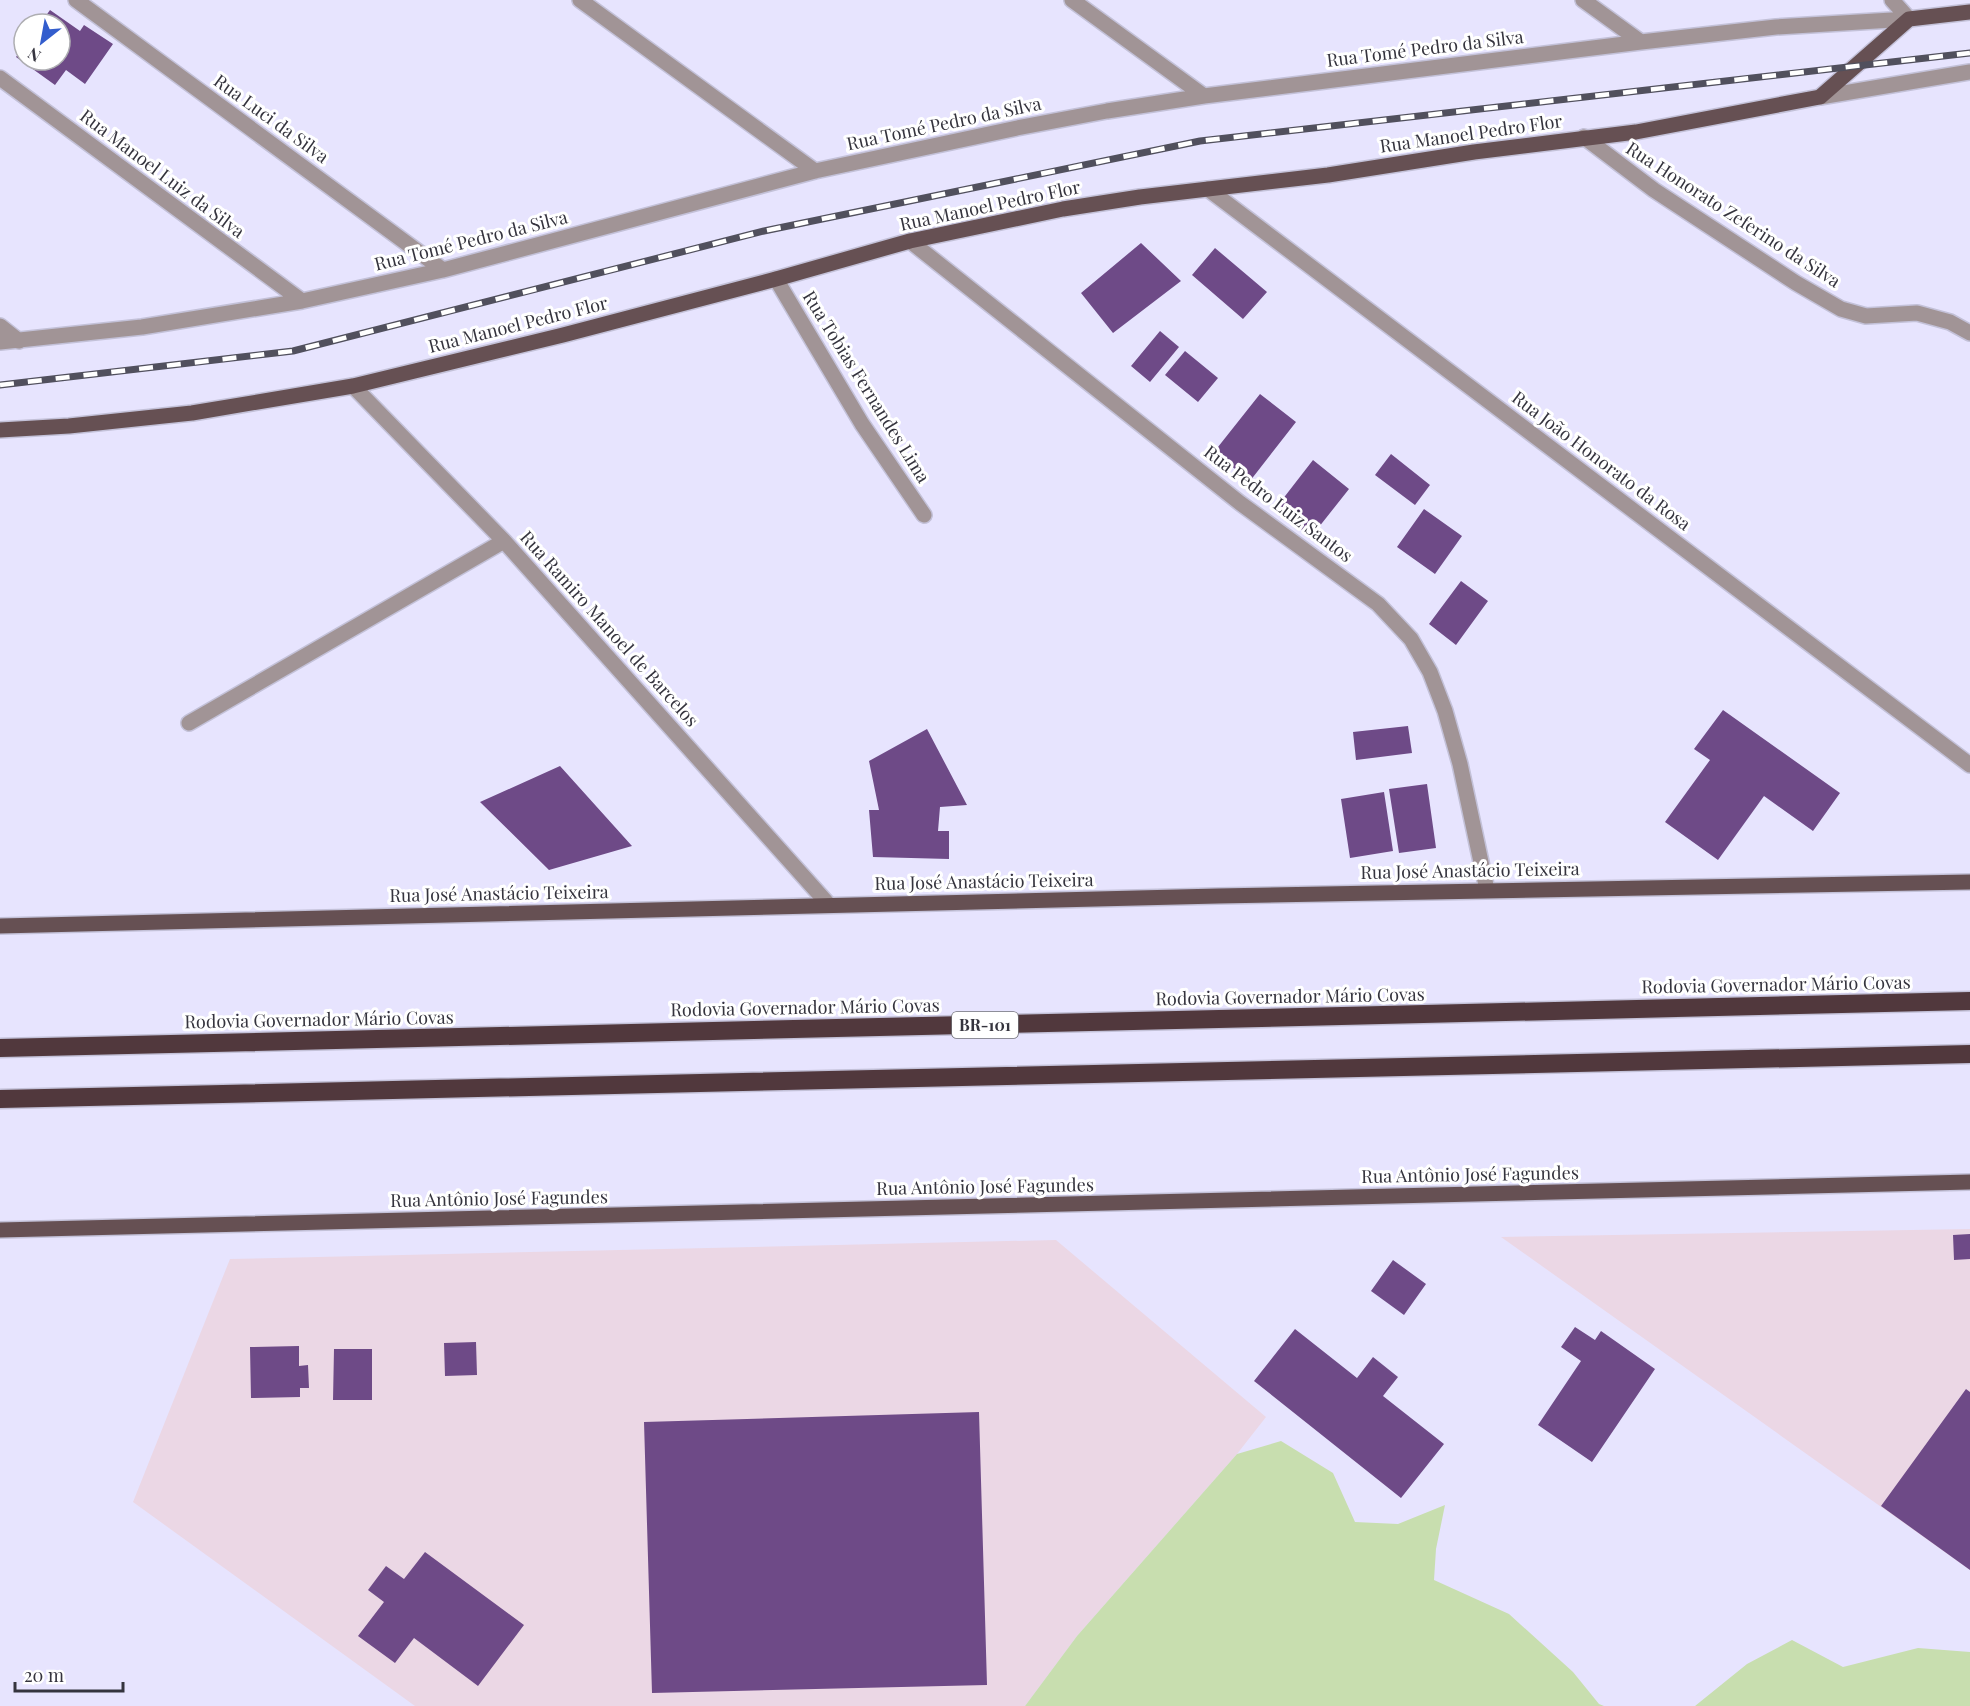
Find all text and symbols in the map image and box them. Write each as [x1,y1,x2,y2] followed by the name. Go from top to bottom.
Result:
[12,12,72,72] north arrow
[1325,24,1525,72] street label: Rua Tomé Pedro da Silva
[23,43,44,67] text: N
[209,68,334,168] street label: Rua Luci da Silva
[844,91,1043,155] street label: Rua Tomé Pedro da Silva
[75,103,250,243] street label: Rua Manoel Luiz da Silva
[1378,108,1564,158] street label: Rua Manoel Pedro Flor
[1622,136,1845,293] street label: Rua Honorato Zeferino da Silva
[897,174,1082,236] street label: Rua Manoel Pedro Flor
[372,204,570,276] street label: Rua Tomé Pedro da Silva
[798,286,936,487] street label: Rua Tobias Fernandes Lima
[426,290,610,358] street label: Rua Manoel Pedro Flor
[1507,385,1696,535] street label: Rua João Honorato da Rosa
[1199,439,1358,567] street label: Rua Pedro Luiz Santos
[515,525,704,731] street label: Rua Ramiro Manoel de Barcelos
[1360,856,1580,884] street label: Rua José Anastácio Teixeira
[874,867,1094,895] street label: Rua José Anastácio Teixeira
[389,879,609,907] street label: Rua José Anastácio Teixeira
[1641,970,1911,998] street label: Rodovia Governador Mário Covas
[1155,982,1425,1010] street label: Rodovia Governador Mário Covas
[670,993,940,1021] street label: Rodovia Governador Mário Covas
[184,1005,454,1033] street label: Rodovia Governador Mário Covas
[952,1012,1018,1038] road number: BR-101
[1361,1160,1579,1188] street label: Rua Antônio José Fagundes
[876,1172,1094,1200] street label: Rua Antônio José Fagundes
[390,1184,608,1212] street label: Rua Antônio José Fagundes
[15,1655,123,1693] scale bar
[24,1663,64,1687] text: 20 m

